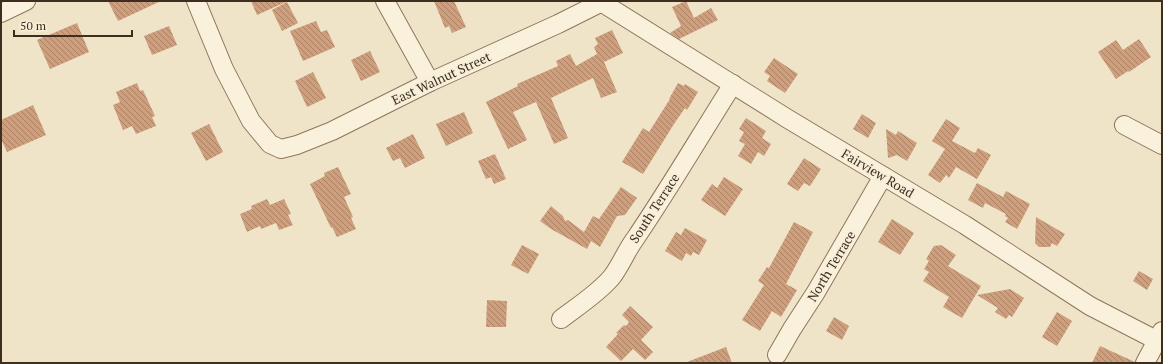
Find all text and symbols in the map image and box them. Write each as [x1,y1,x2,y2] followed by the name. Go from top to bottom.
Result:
[14,12,132,38] scale bar
[20,18,47,33] text: 50 m
[389,47,494,109] street label: East Walnut Street
[838,144,918,202] street label: Fairview Road
[625,170,683,246] street label: South Terrace
[803,227,859,305] street label: North Terrace

